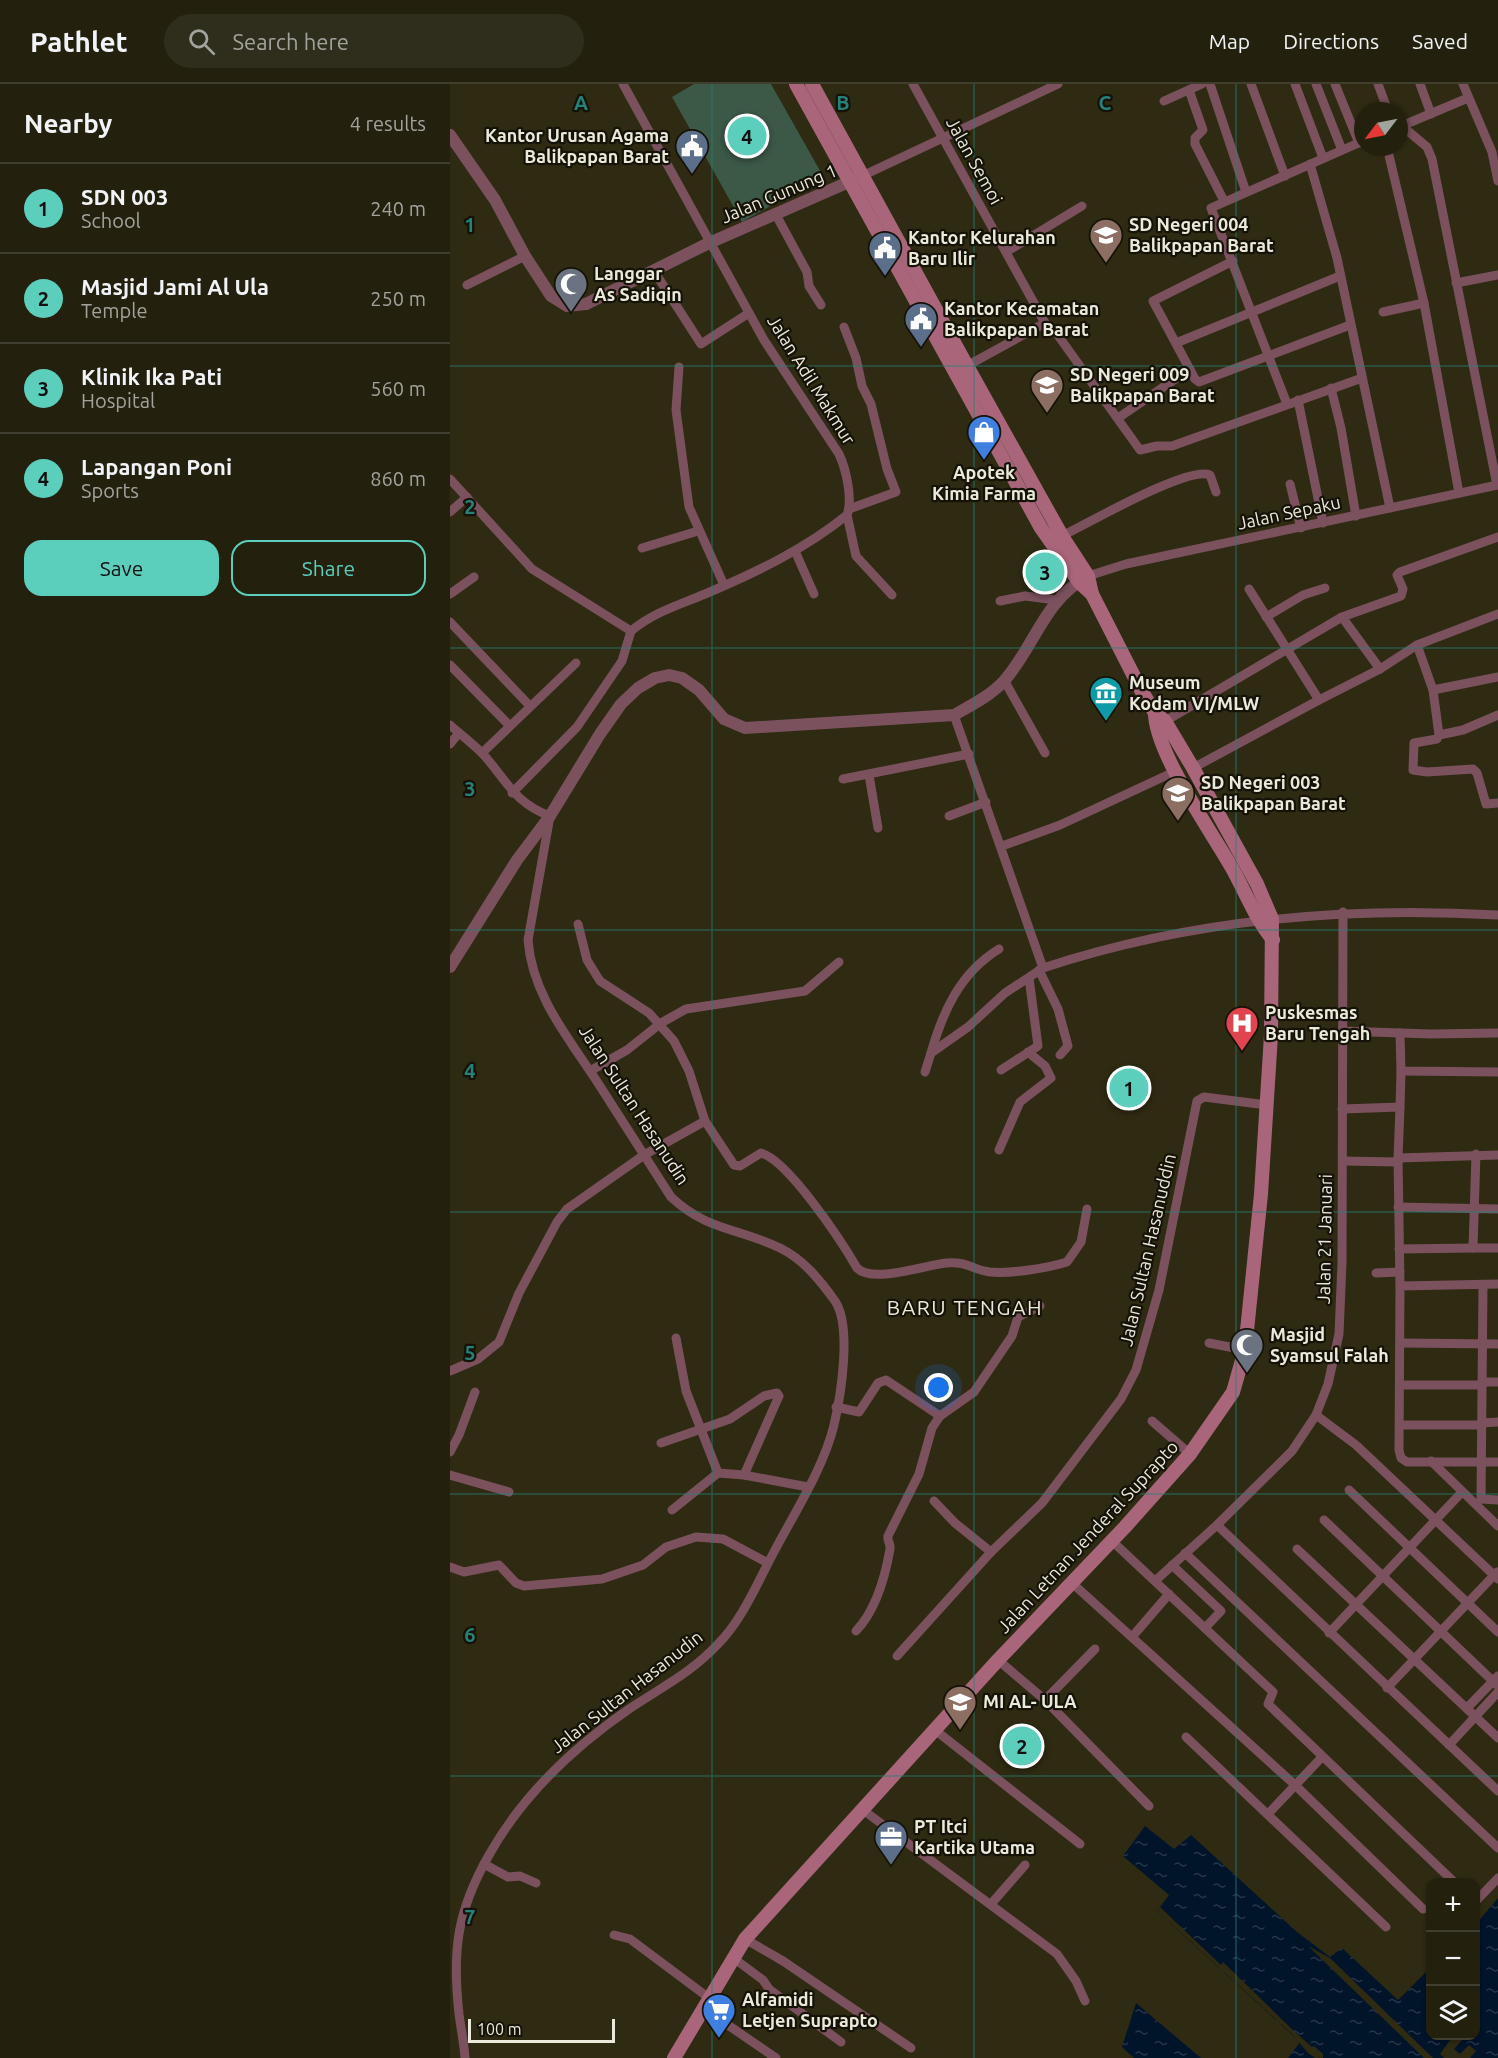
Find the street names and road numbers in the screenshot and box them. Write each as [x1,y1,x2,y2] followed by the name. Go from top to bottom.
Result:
[943,114,1007,207] street label: Jalan Semoi
[718,160,840,227] street label: Jalan Gunung 1
[764,311,860,448] street label: Jalan Adil Makmur
[1235,491,1342,533] street label: Jalan Sepaku
[576,1021,694,1188] street label: Jalan Sultan Hasanudin
[1115,1152,1179,1348] street label: Jalan Sultan Hasanuddin
[1313,1174,1335,1304] street label: Jalan 21 Januari
[993,1436,1182,1637] street label: Jalan Letnan Jenderal Suprapto
[547,1626,706,1756] street label: Jalan Sultan Hasanudin

